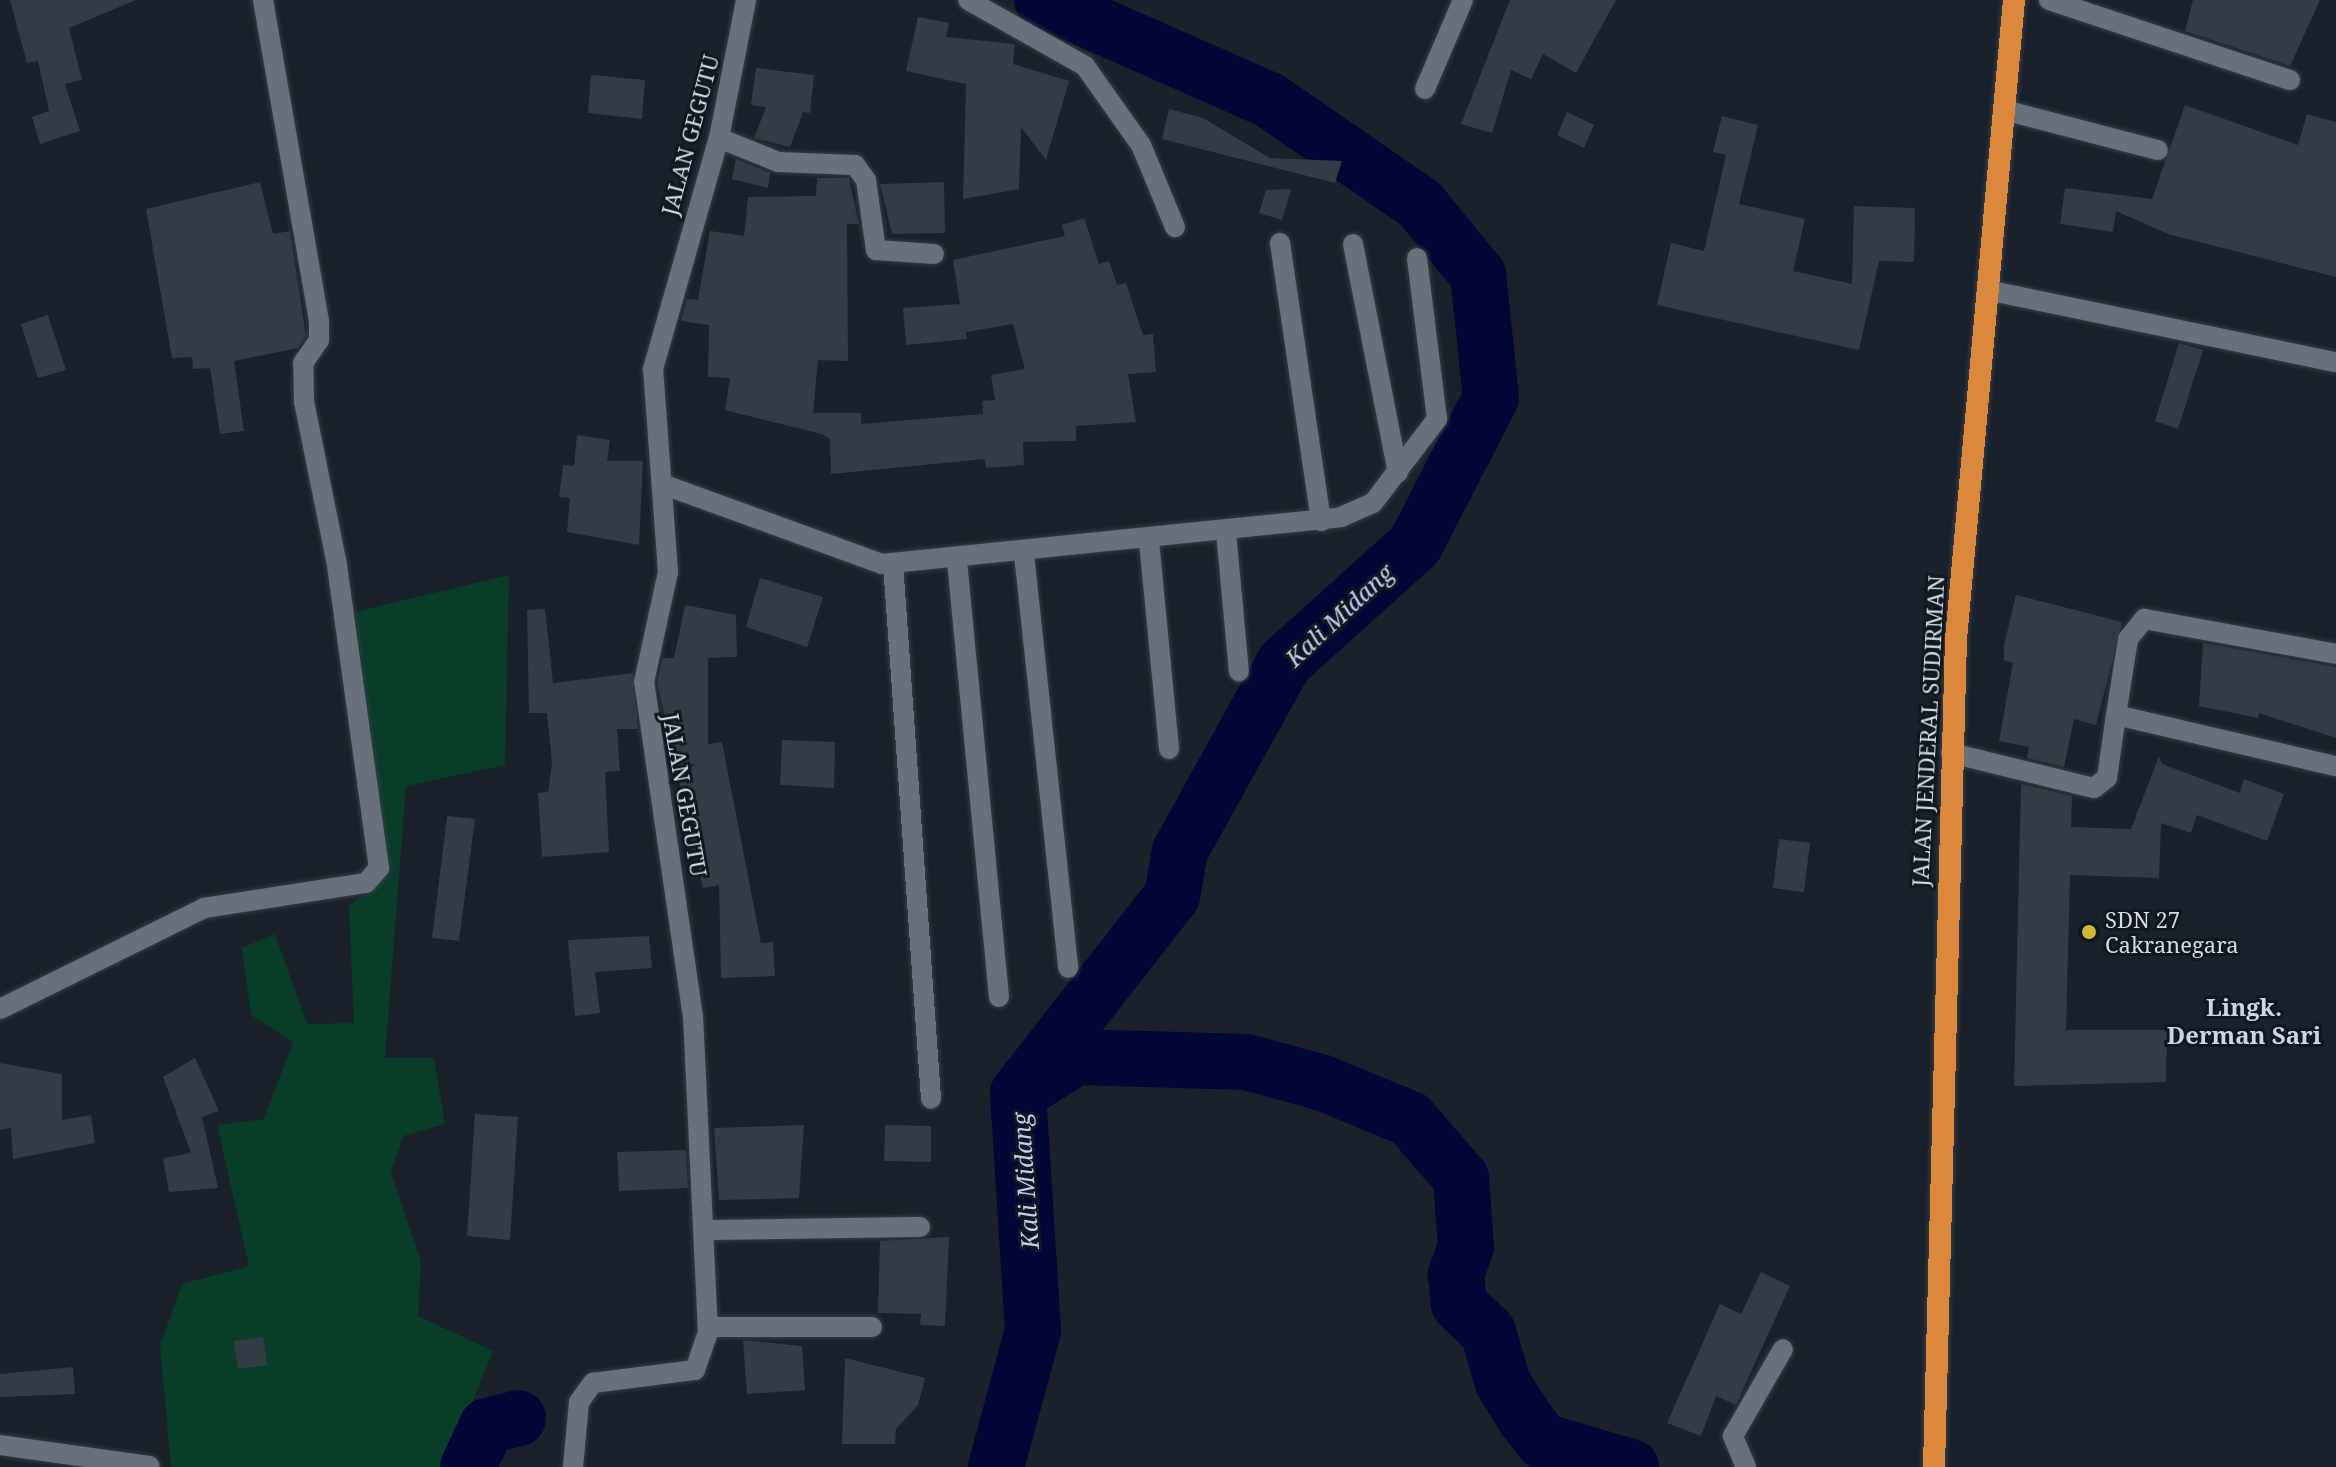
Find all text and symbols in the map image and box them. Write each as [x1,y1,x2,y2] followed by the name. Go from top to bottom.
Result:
[656,52,724,218] street label: JALAN GEGUTU
[1279,558,1399,672] water label: Kali Midang
[1907,575,1949,887] street label: JALAN JENDERAL SUDIRMAN
[658,711,712,879] street label: JALAN GEGUTU
[2105,906,2239,958] place label: SDN 27 Cakranegara
[2080,923,2098,941] marker: SDN 27 Cakranegara
[2167,993,2321,1049] district label: Lingk. Derman Sari
[1006,1112,1044,1250] water label: Kali Midang

